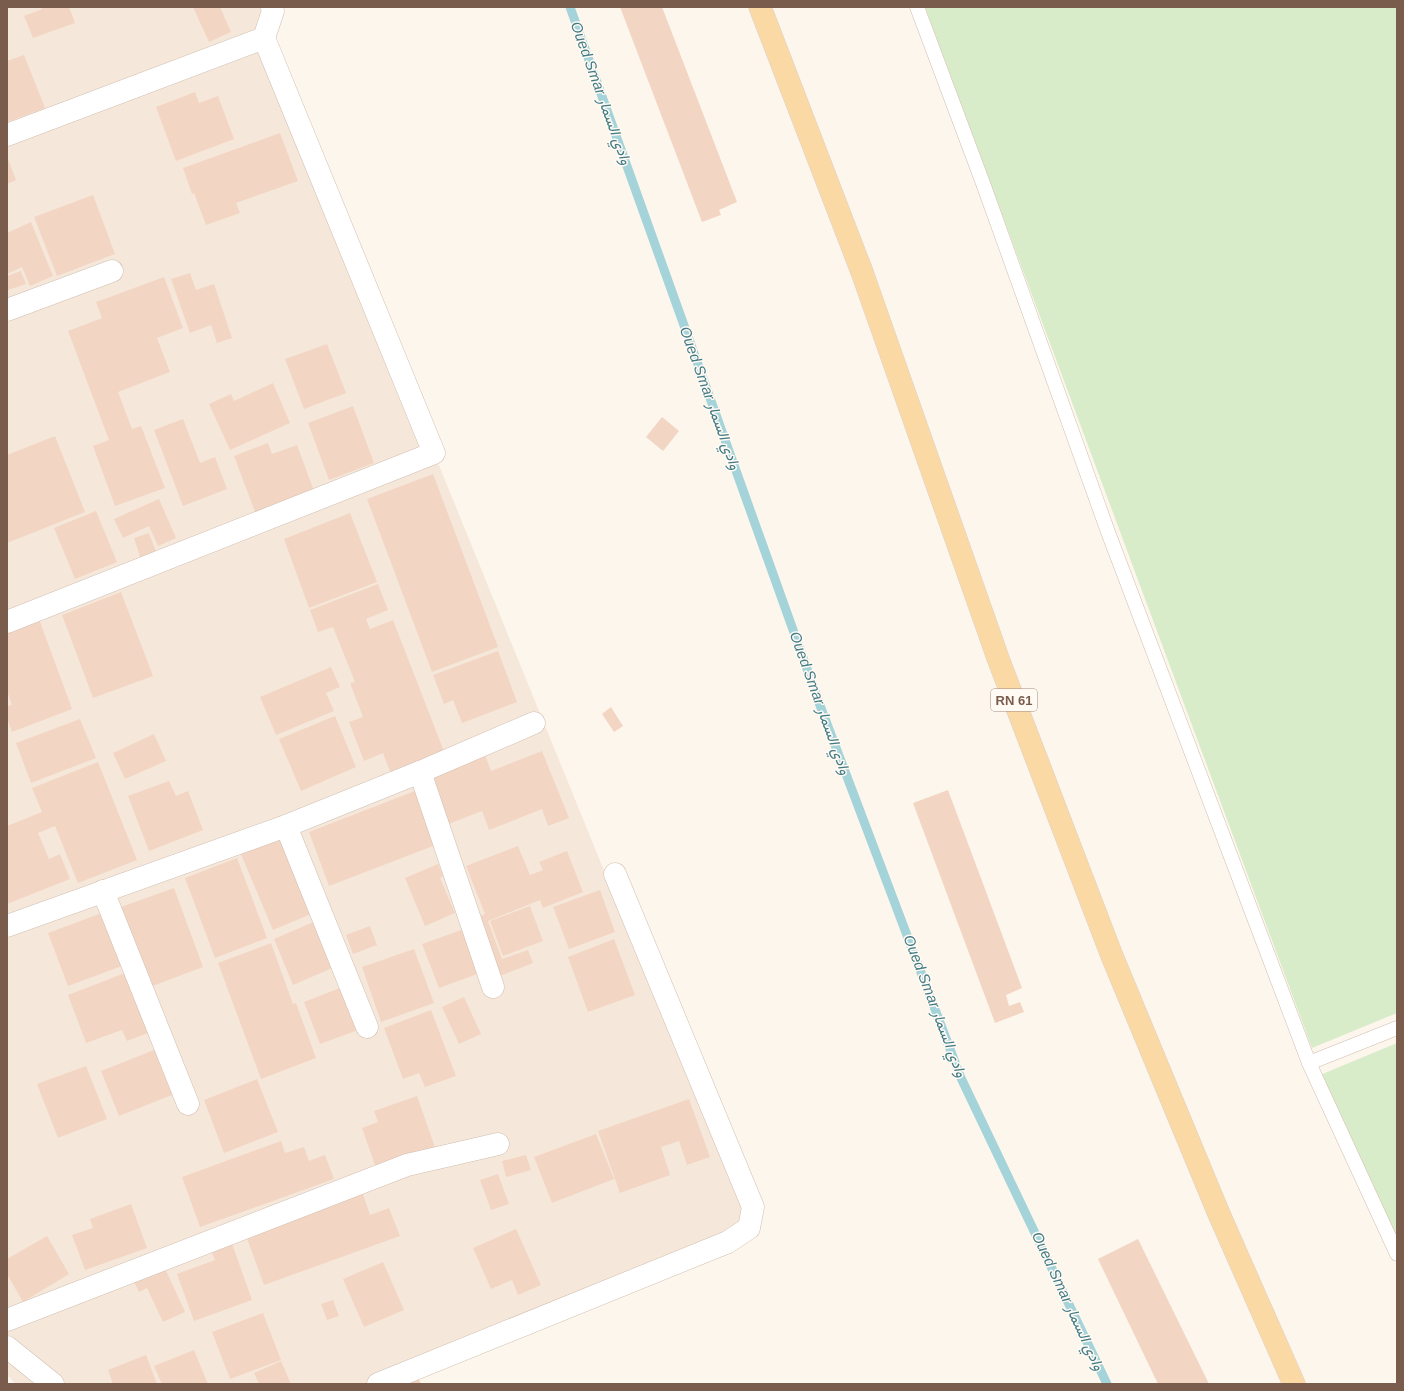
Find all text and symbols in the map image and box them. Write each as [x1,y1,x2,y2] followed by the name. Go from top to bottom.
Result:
[564,19,635,168] water label: Oued Smar وادي السمار
[673,324,744,473] water label: Oued Smar وادي السمار
[783,629,854,778] water label: Oued Smar وادي السمار
[991,689,1037,711] road number: RN 61
[897,932,971,1081] water label: Oued Smar وادي السمار
[1025,1229,1108,1375] water label: Oued Smar وادي السمار

